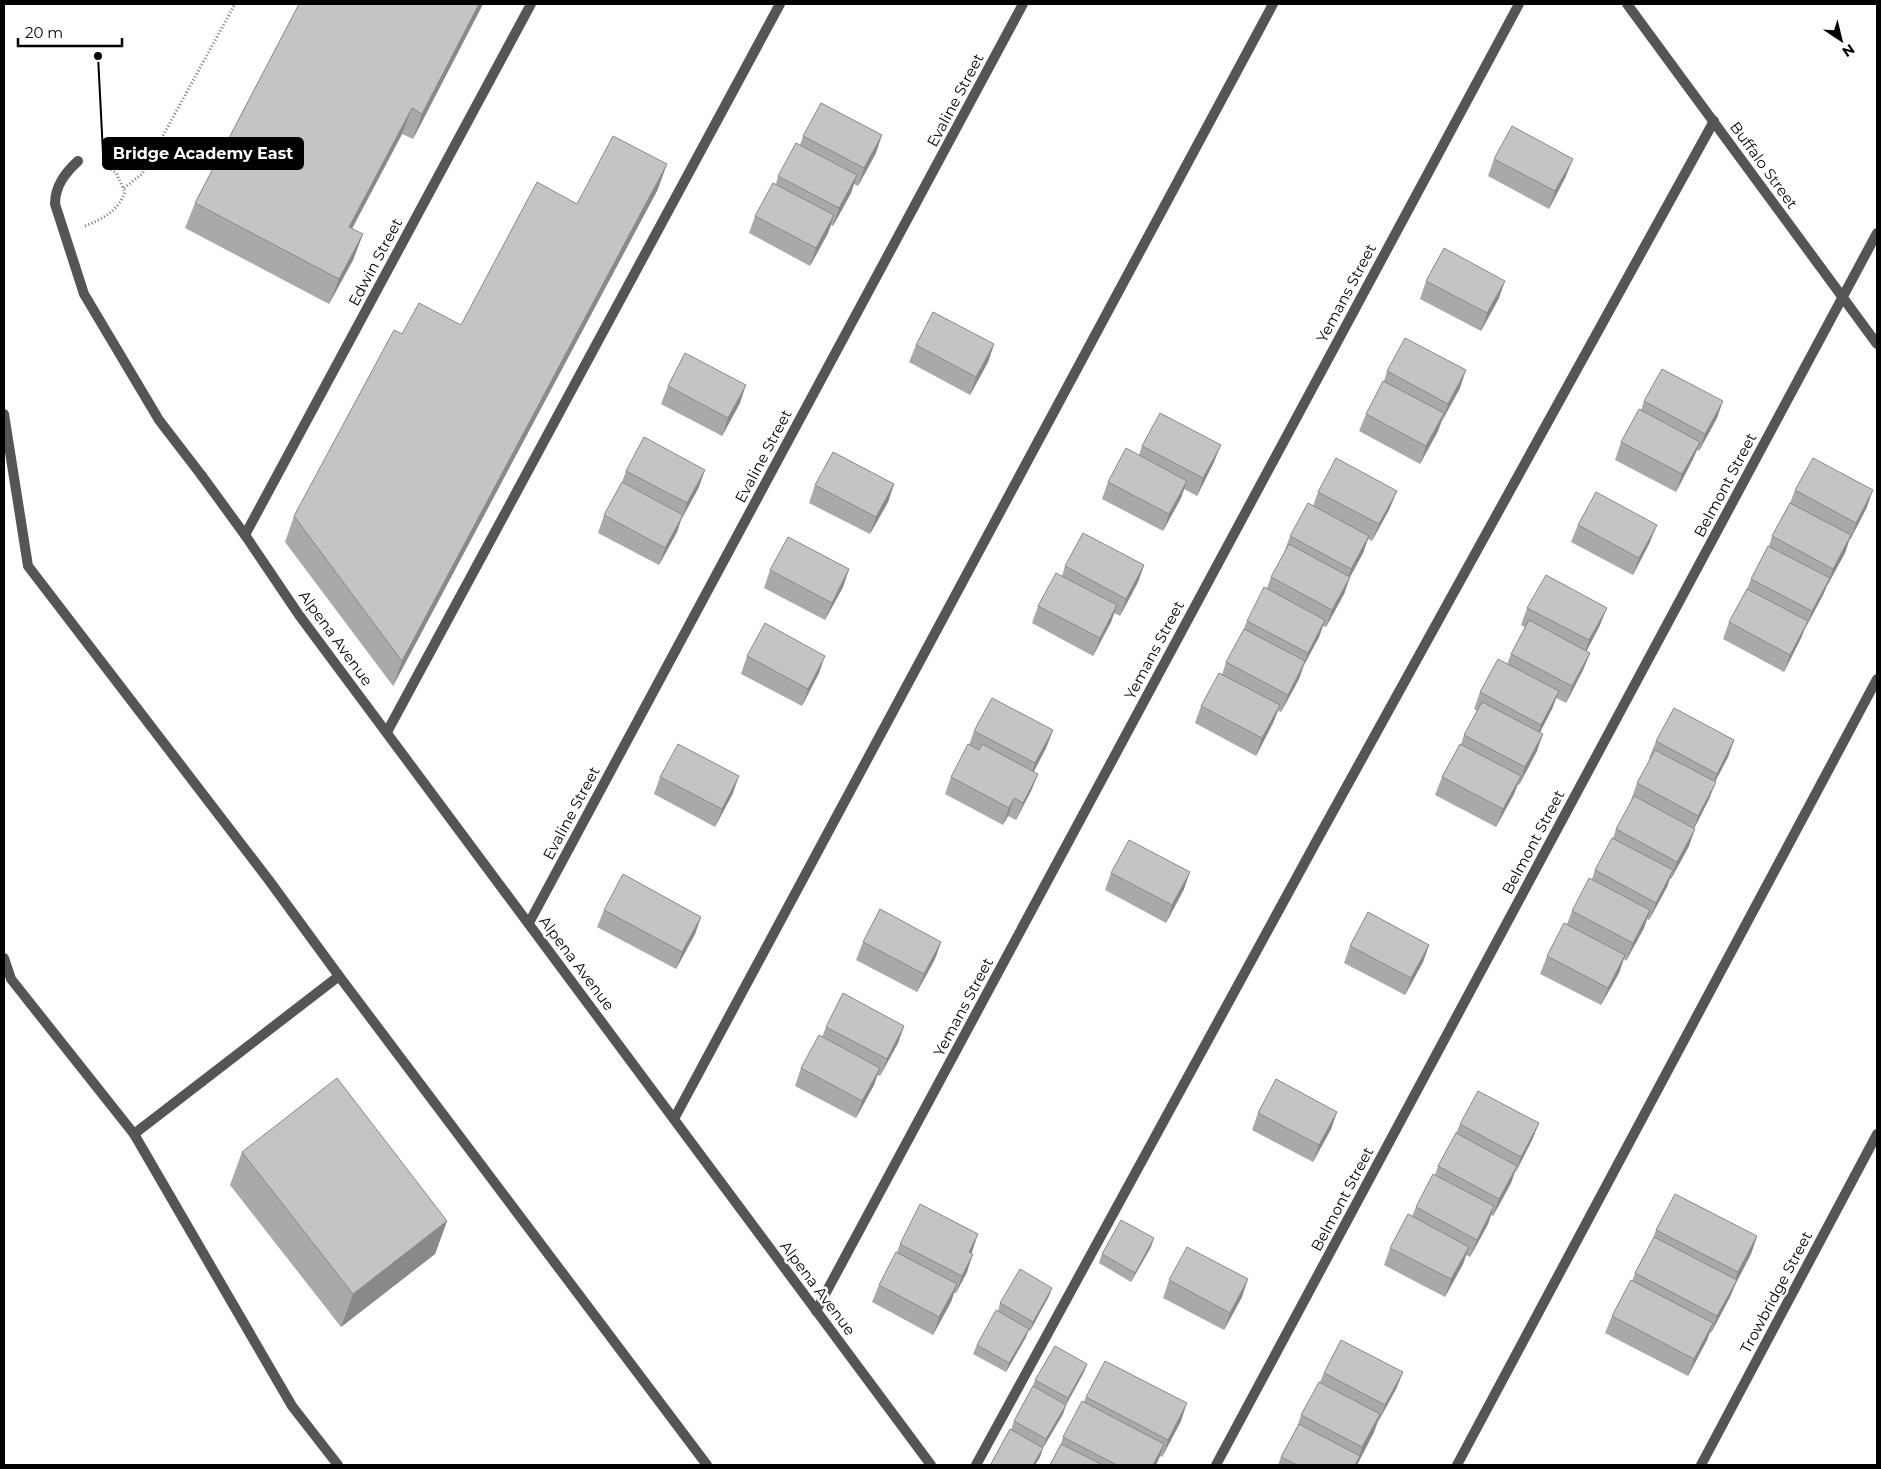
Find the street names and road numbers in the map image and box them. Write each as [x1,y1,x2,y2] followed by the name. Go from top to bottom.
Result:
[922,50,988,150] street label: Evaline Street
[1726,118,1802,212] street label: Buffalo Street
[344,215,406,309] street label: Edwin Street
[1312,240,1380,346] street label: Yemans Street
[730,406,796,506] street label: Evaline Street
[1690,430,1760,540] street label: Belmont Street
[295,586,377,690] street label: Alpena Avenue
[1120,597,1188,703] street label: Yemans Street
[538,763,604,863] street label: Evaline Street
[1498,787,1568,897] street label: Belmont Street
[535,912,619,1014] street label: Alpena Avenue
[929,954,997,1060] street label: Yemans Street
[1307,1144,1377,1254] street label: Belmont Street
[1736,1228,1816,1356] street label: Trowbridge Street
[776,1237,860,1339] street label: Alpena Avenue

